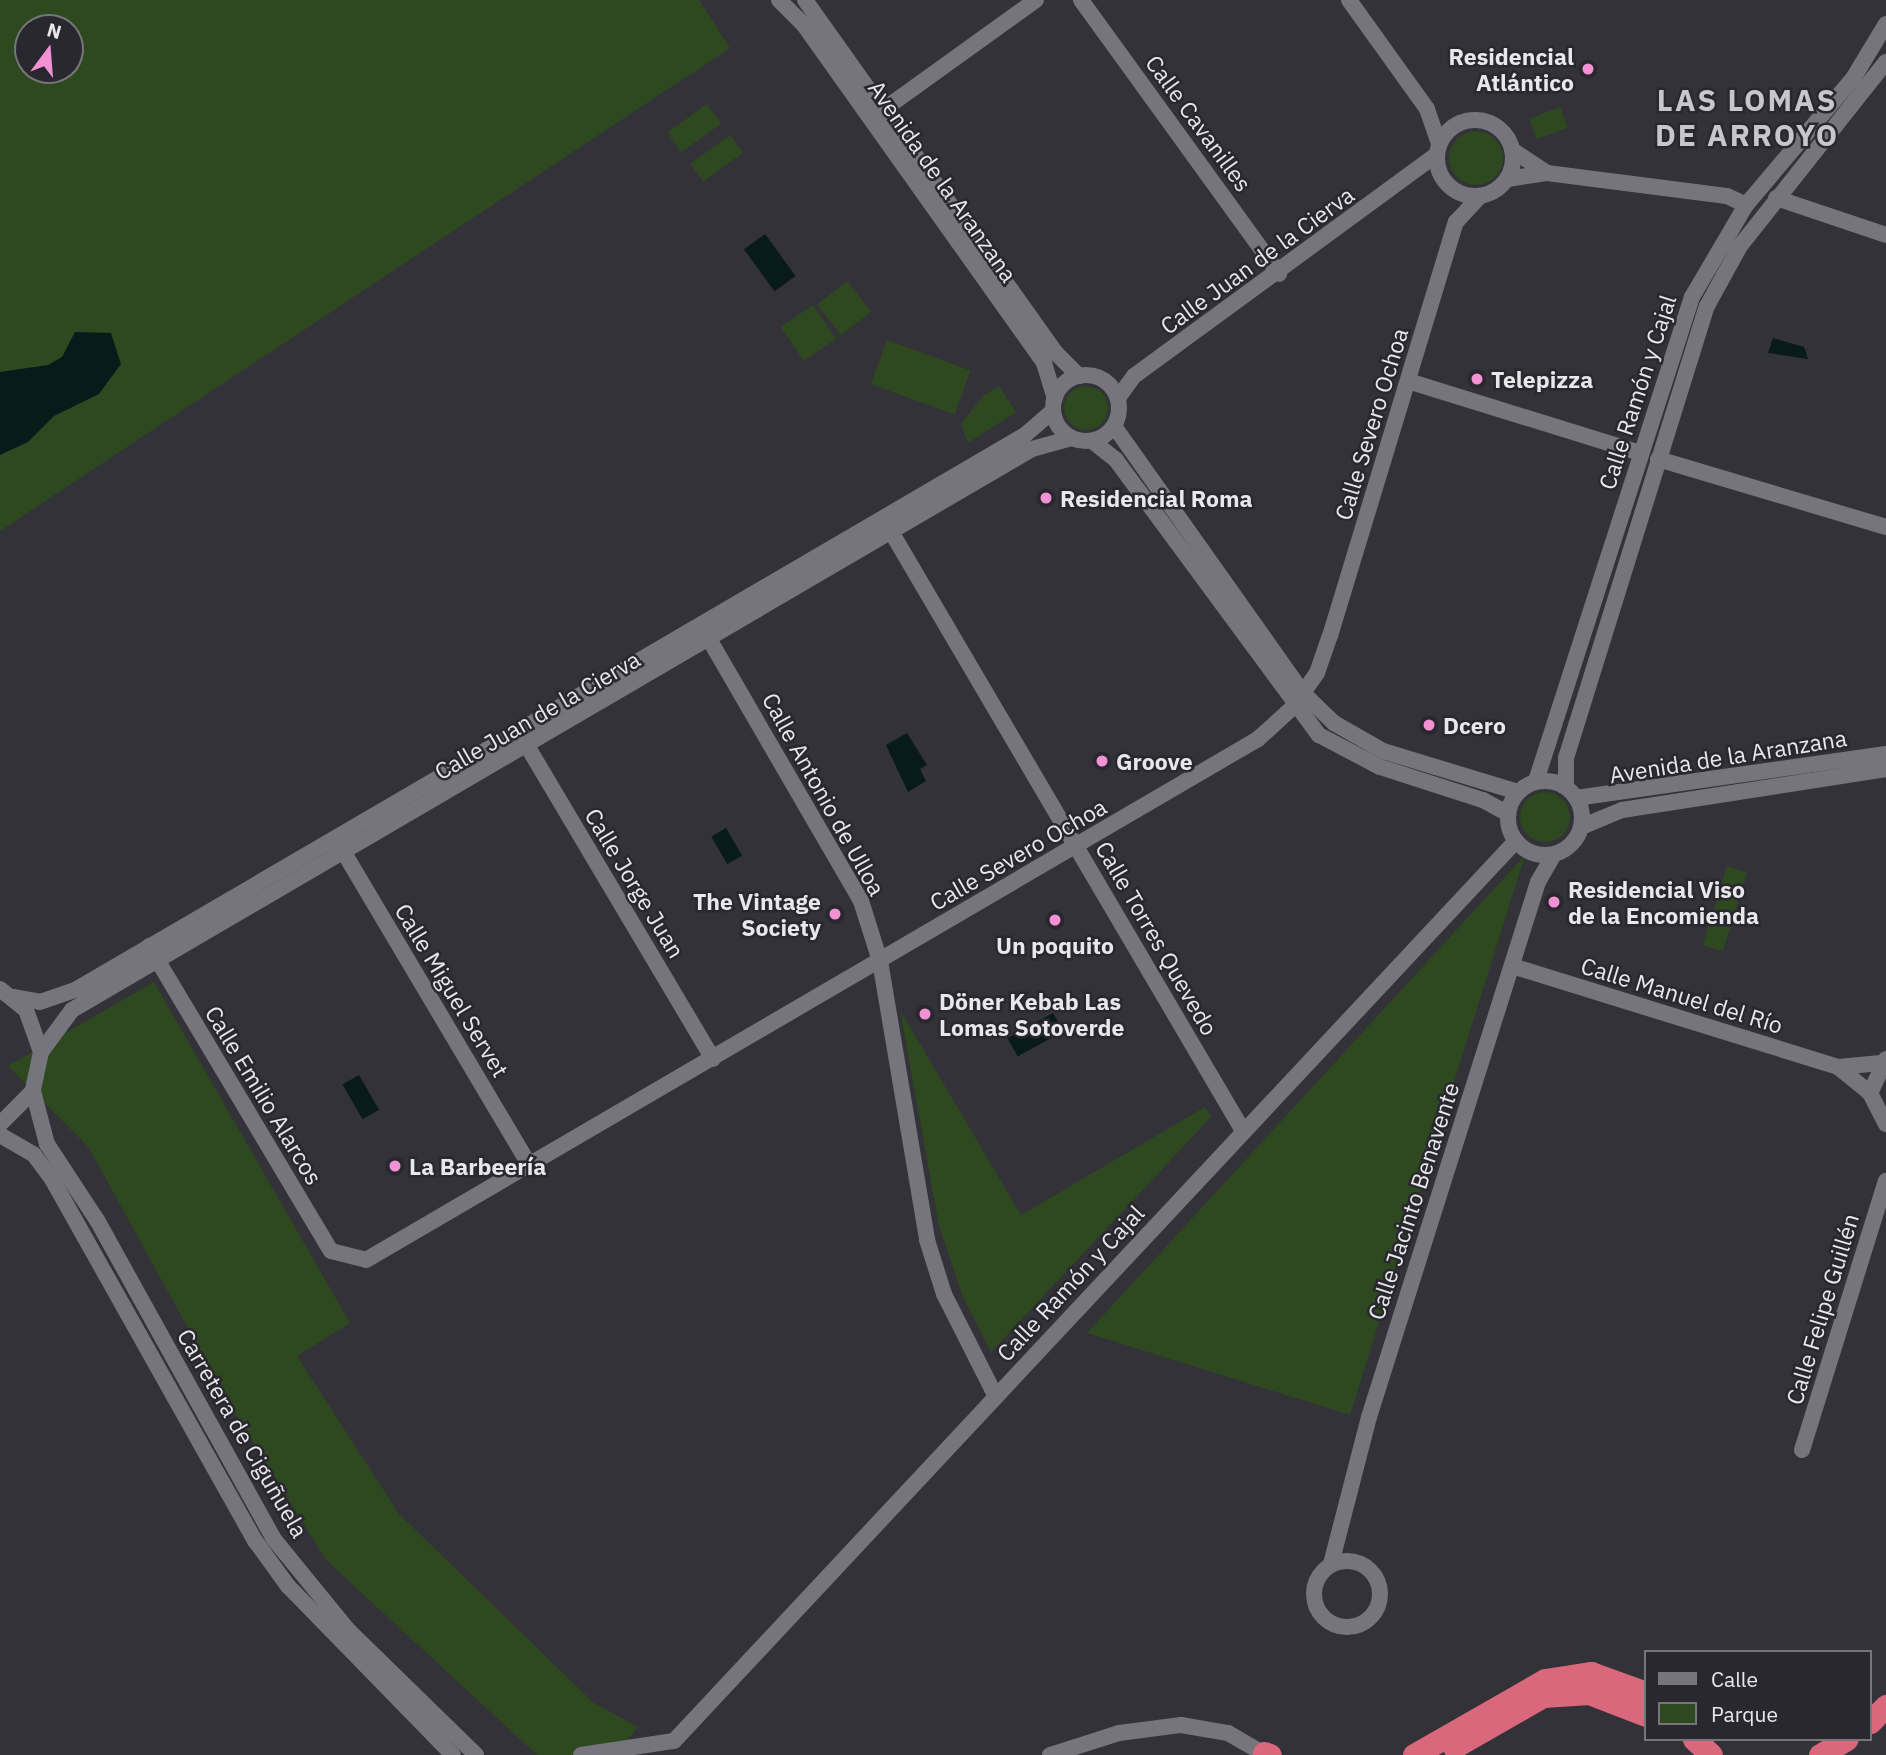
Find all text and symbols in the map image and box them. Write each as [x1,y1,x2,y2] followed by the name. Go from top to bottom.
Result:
[14,14,84,84] north arrow
[44,17,64,44] text: N
[1449,42,1574,96] place label: Residencial Atlántico
[1140,49,1258,197] street label: Calle Cavanilles
[1580,61,1596,77] marker: Residencial Atlántico
[863,75,1023,287] street label: Avenida de la Aranzana
[1656,82,1838,152] district label: LAS LOMAS DE ARROYO
[1155,180,1359,340] street label: Calle Juan de la Cierva
[1593,291,1681,493] street label: Calle Ramón y Cajal
[1329,325,1413,523] street label: Calle Severo Ochoa
[1491,365,1593,393] place label: Telepizza
[1469,371,1485,387] marker: Telepizza
[1060,484,1253,512] place label: Residencial Roma
[1038,490,1054,506] marker: Residencial Roma
[429,645,645,785] street label: Calle Juan de la Cierva
[757,688,891,900] street label: Calle Antonio de Ulloa
[1443,711,1506,739] place label: Dcero
[1421,717,1437,733] marker: Dcero
[1607,724,1849,788] street label: Avenida de la Aranzana
[1116,747,1193,775] place label: Groove
[1094,753,1110,769] marker: Groove
[925,792,1111,916] street label: Calle Severo Ochoa
[579,803,691,963] street label: Calle Jorge Juan
[1090,836,1224,1040] street label: Calle Torres Quevedo
[1568,875,1759,929] place label: Residencial Viso de la Encomienda
[693,887,821,941] place label: The Vintage Society
[1546,894,1562,910] marker: Residencial Viso de la Encomienda
[389,898,515,1082] street label: Calle Miguel Servet
[827,906,843,922] marker: The Vintage Society
[1047,912,1063,928] marker: Un poquito
[996,931,1114,959] place label: Un poquito
[1578,951,1786,1039] street label: Calle Manuel del Río
[939,987,1125,1041] place label: Döner Kebab Las Lomas Sotoverde
[200,1001,328,1189] street label: Calle Emilio Alarcos
[917,1006,933,1022] marker: Döner Kebab Las Lomas Sotoverde
[1362,1079,1464,1323] street label: Calle Jacinto Benavente
[409,1152,546,1180] place label: La Barbeería
[387,1158,403,1174] marker: La Barbeería
[991,1199,1149,1367] street label: Calle Ramón y Cajal
[1780,1210,1864,1408] street label: Calle Felipe Guillén
[172,1324,314,1542] street label: Carretera de Ciguñuela
[1644,1650,1872,1741] legend
[1711,1665,1758,1693] text: Calle
[1711,1700,1778,1728] text: Parque

